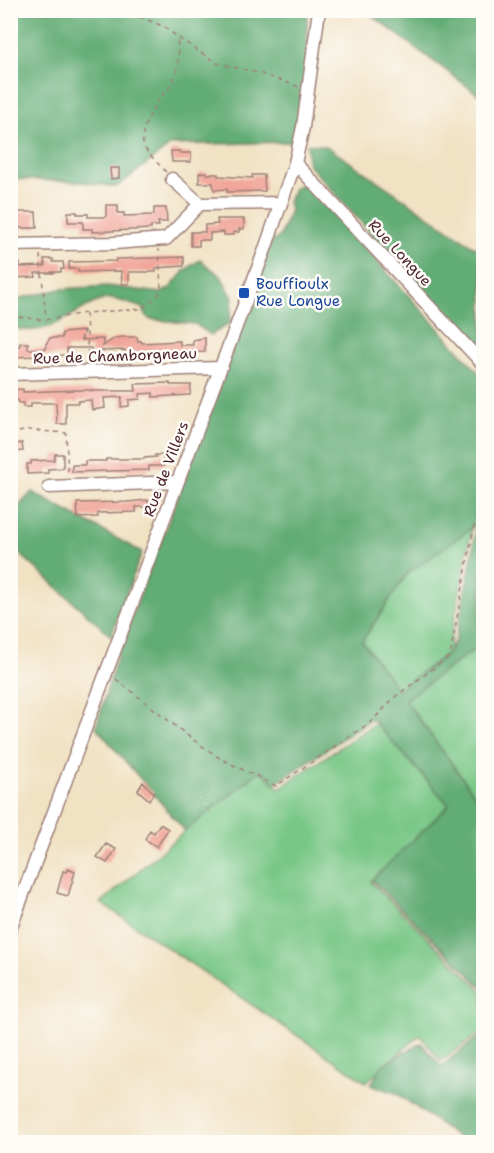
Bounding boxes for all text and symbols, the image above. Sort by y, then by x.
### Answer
street label: Rue Longue [364,215,436,291]
place label: Bouffioulx Rue Longue [256,274,340,311]
marker: Bouffioulx Rue Longue [237,286,251,300]
street label: Rue de Chamborgneau [33,343,197,369]
street label: Rue de Villers [139,419,193,519]

